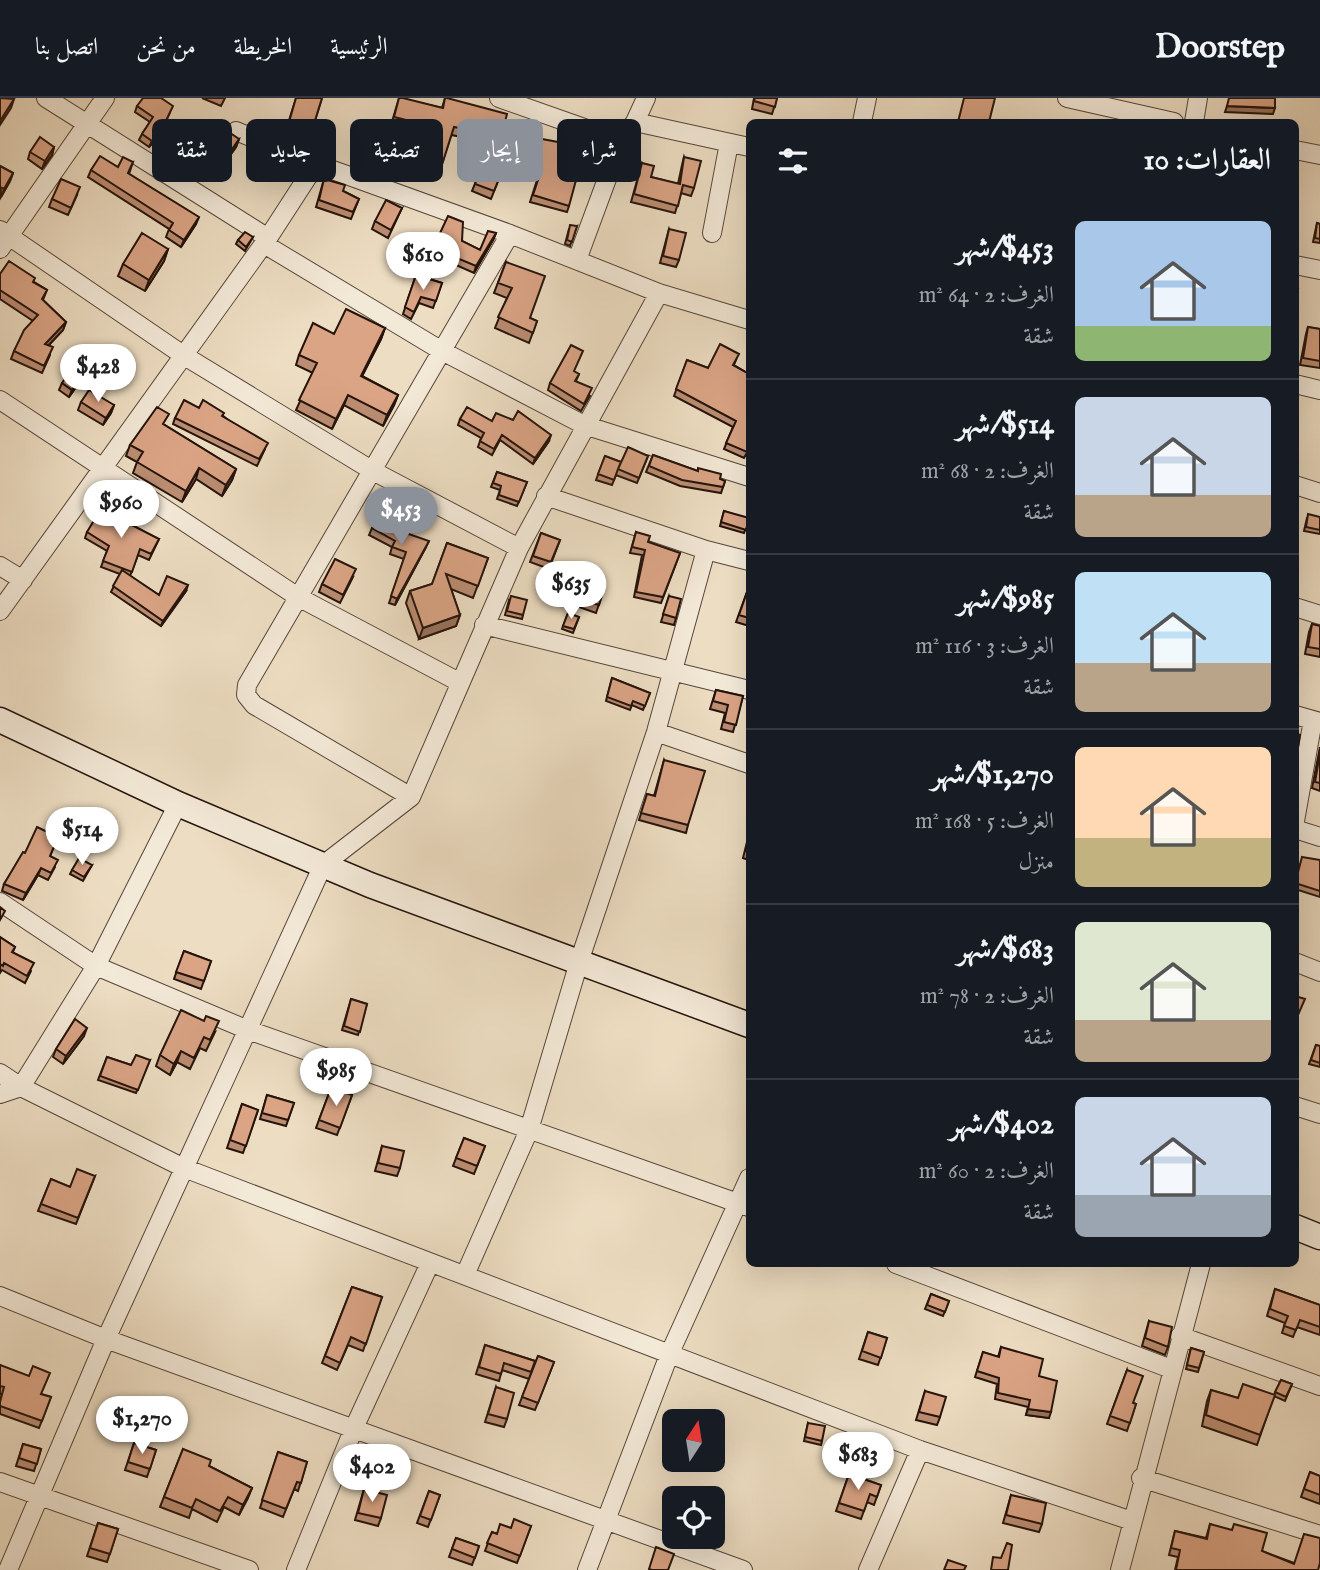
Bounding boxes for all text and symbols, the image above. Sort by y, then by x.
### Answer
text: Doorstep [1155,27,1285,69]
text: اتصل بنا [35,32,98,63]
text: من نحن [136,32,196,63]
text: الخريطة [234,32,292,63]
text: الرئيسية [330,32,388,63]
chip: شقة [152,119,232,182]
chip: جديد [246,119,336,182]
chip: تصفية [350,119,443,182]
chip: إيجار [457,119,543,182]
chip: شراء [557,119,641,182]
icon: filters [774,142,812,180]
text: العقارات: 10 [1144,142,1271,180]
text: $453/شهر [956,230,1054,268]
pin: $610 [382,232,464,292]
text: $610 [402,240,444,269]
icon: home [1131,249,1215,333]
text: الغرف: 2 · 64 m² [919,281,1054,310]
text: شقة [1024,322,1054,351]
pin: $428 [57,344,139,404]
text: $428 [76,352,120,381]
text: $514/شهر [956,406,1054,444]
icon: home [1131,425,1215,509]
text: الغرف: 2 · 68 m² [921,457,1054,486]
pin: $960 [80,480,162,540]
text: $960 [99,488,143,517]
pin: $453 [360,488,442,547]
text: $453 [381,495,421,524]
text: شقة [1024,498,1054,527]
pin: $635 [530,561,612,621]
text: $635 [551,569,591,598]
text: $985/شهر [957,581,1054,619]
icon: home [1131,600,1215,684]
text: الغرف: 3 · 116 m² [915,632,1054,661]
text: شقة [1024,673,1054,702]
text: $1,270/شهر [931,756,1054,794]
icon: home [1131,775,1215,859]
text: الغرف: 5 · 168 m² [915,807,1054,836]
pin: $514 [41,808,123,867]
text: $514 [62,815,102,844]
text: منزل [1019,848,1054,877]
text: $683/شهر [957,931,1054,969]
icon: home [1131,950,1215,1034]
text: الغرف: 2 · 78 m² [920,982,1054,1011]
text: شقة [1024,1023,1054,1052]
pin: $985 [295,1048,377,1108]
text: $985 [316,1056,356,1085]
text: $402/شهر [949,1106,1054,1144]
icon: home [1131,1125,1215,1209]
text: الغرف: 2 · 60 m² [919,1157,1054,1186]
text: شقة [1024,1198,1054,1227]
pin: $1,270 [85,1396,199,1456]
text: $1,270 [112,1404,172,1433]
north arrow [662,1409,724,1472]
map controls [662,1409,725,1549]
pin: $683 [817,1432,899,1492]
text: $683 [838,1440,878,1469]
pin: $402 [331,1444,413,1504]
text: $402 [349,1452,395,1481]
button: locate [662,1486,725,1549]

